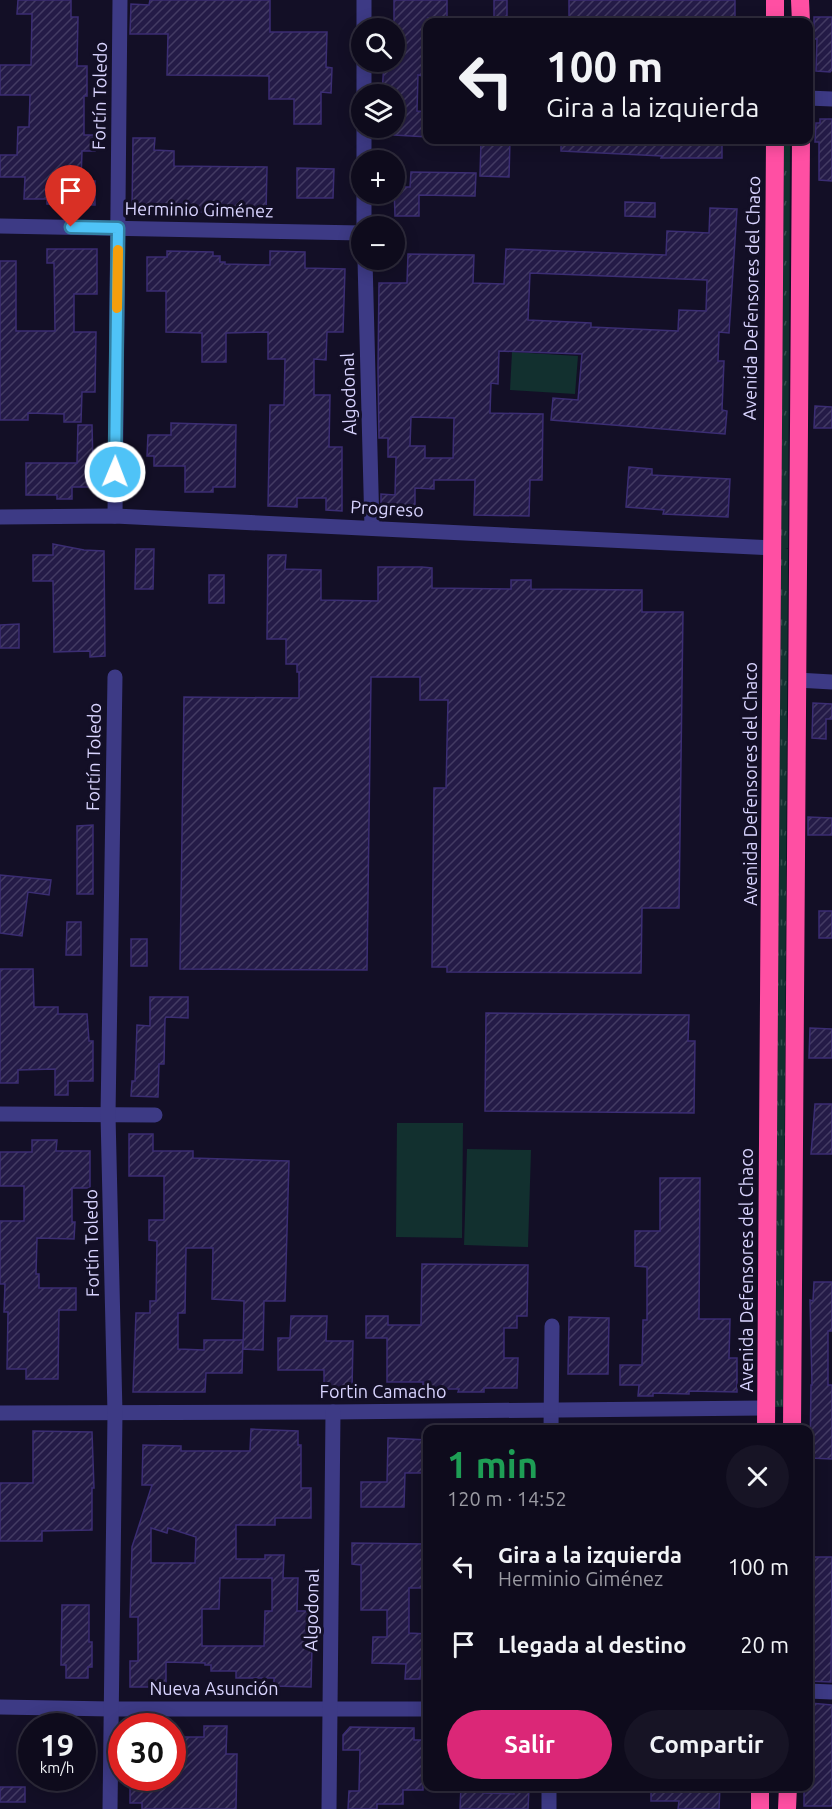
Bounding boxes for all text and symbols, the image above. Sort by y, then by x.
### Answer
map controls [351,18,405,270]
button: search [351,18,405,72]
street label: Fortín Toledo [88,42,110,150]
icon: left [447,42,525,120]
text: 100 m [546,43,663,90]
button: layers [351,84,405,138]
text: Gira a la izquierda [546,92,759,122]
button: + [351,150,405,204]
pin [45,165,96,227]
icon: arrive [54,174,87,207]
street label: Avenida Defensores del Chaco [739,176,763,420]
street label: Herminio Giménez [124,198,274,220]
button: − [351,216,405,270]
street label: Algodonal [337,352,359,436]
position arrow [83,440,147,504]
street label: Progreso [350,496,424,520]
street label: Avenida Defensores del Chaco [740,662,760,906]
street label: Fortín Toledo [82,703,104,811]
street label: Avenida Defensores del Chaco [736,1148,756,1392]
street label: Fortín Toledo [80,1189,102,1297]
street label: Fortin Camacho [320,1381,446,1401]
text: 1 min [447,1444,538,1485]
button: close [726,1445,789,1508]
text: 120 m · 14:52 [447,1487,567,1510]
text: Gira a la izquierda [498,1542,682,1567]
icon: left [447,1550,480,1583]
text: 100 m [728,1554,789,1579]
text: Herminio Giménez [498,1567,663,1590]
street label: Algodonal [300,1568,322,1651]
icon: arrive [447,1628,480,1661]
text: Llegada al destino [498,1632,686,1657]
text: 20 m [740,1632,789,1657]
street label: Nueva Asunción [149,1678,279,1698]
button: Salir [447,1710,612,1779]
button: Compartir [624,1710,789,1779]
speed limit sign: 30 [108,1713,186,1791]
text: 19 [40,1728,74,1762]
text: km/h [40,1759,74,1776]

